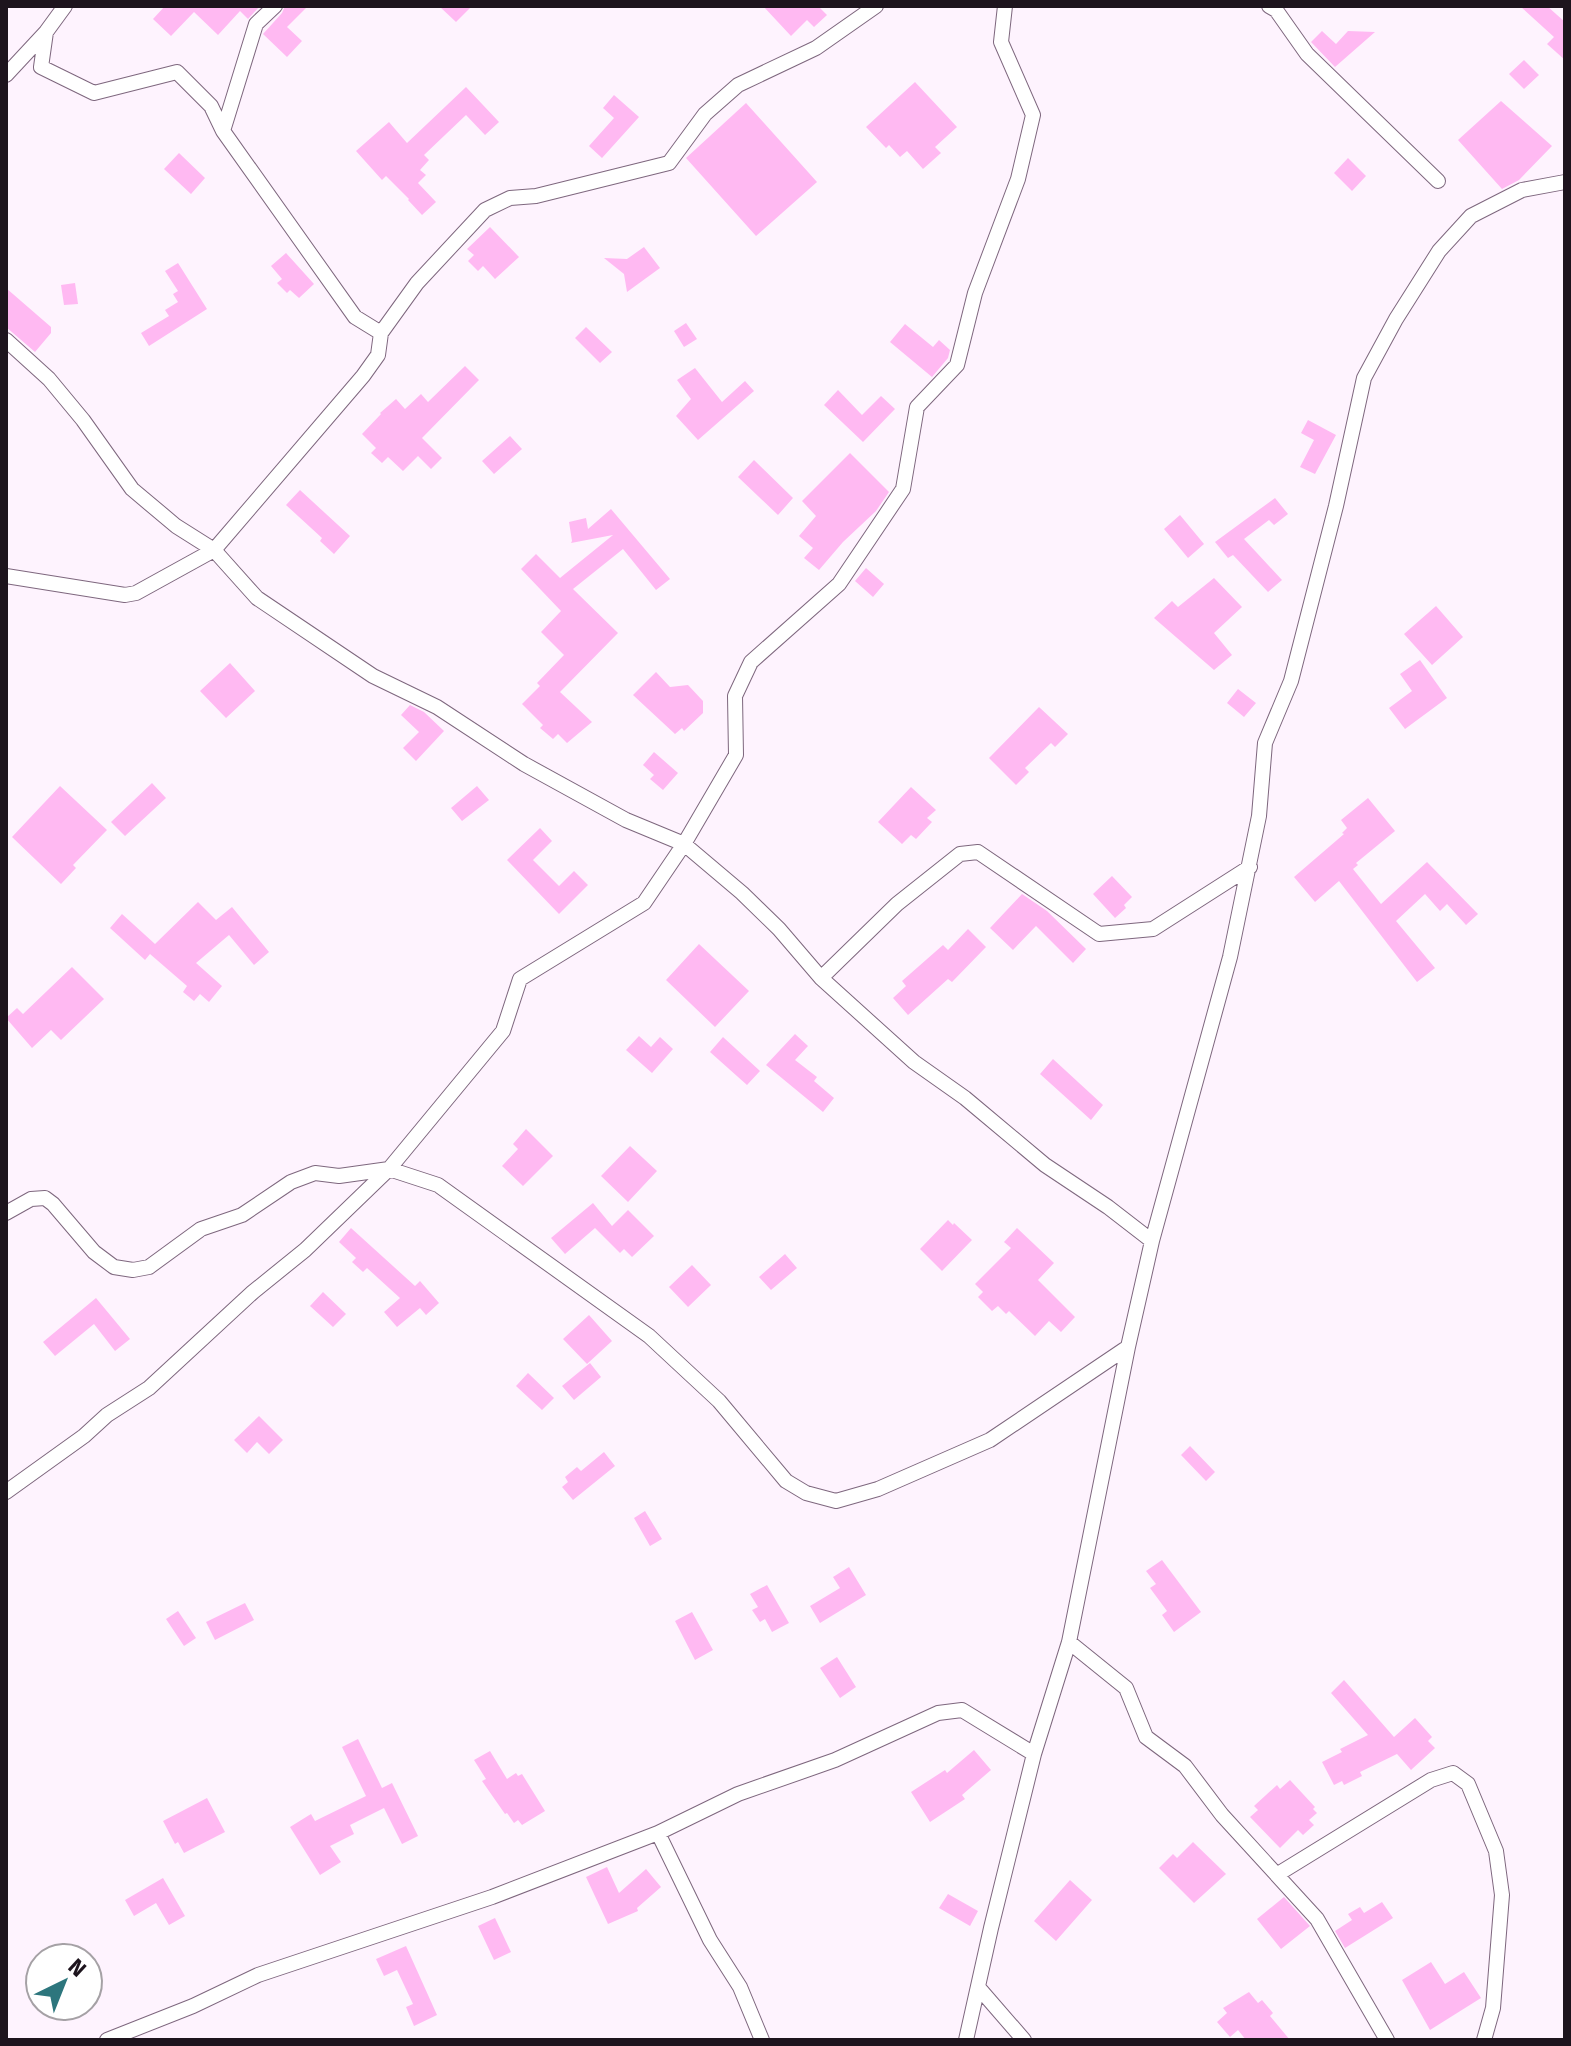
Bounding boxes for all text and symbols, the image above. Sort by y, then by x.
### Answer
north arrow [24,1942,104,2022]
text: N [63,1953,92,1983]

